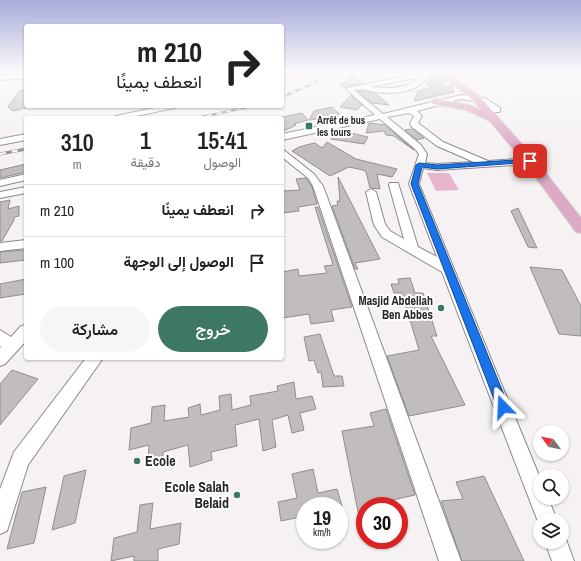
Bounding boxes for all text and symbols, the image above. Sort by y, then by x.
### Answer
text: 210 m [137,33,202,71]
icon: right [216,40,268,92]
text: انعطف يمينًا [116,69,202,94]
place label: Arrêt de bus les tours [317,114,366,139]
marker: Arrêt de bus les tours [304,121,314,131]
text: 1 [140,124,151,156]
text: 15:41 [197,124,247,156]
text: 310 [61,126,94,158]
pin [513,144,547,178]
icon: arrive [519,150,541,172]
text: دقيقة [130,154,161,171]
text: الوصول [203,154,241,171]
text: m [73,156,82,173]
text: انعطف يمينًا [161,199,234,220]
text: 210 m [40,200,74,221]
icon: right [246,200,268,222]
text: الوصول إلى الوجهة [123,251,234,272]
text: 100 m [40,252,74,273]
icon: arrive [246,252,268,274]
place label: Masjid Abdellah Ben Abbes [358,293,434,323]
marker: Masjid Abdellah Ben Abbes [436,303,446,313]
button: مشاركة [40,306,150,352]
button: خروج [158,306,268,352]
position arrow [482,386,524,428]
north arrow [533,425,569,461]
map controls [533,425,569,549]
place label: Ecole [145,452,176,470]
marker: Ecole [132,456,142,466]
button: search [533,469,569,505]
place label: Ecole Salah Belaid [165,478,229,512]
marker: Ecole Salah Belaid [232,490,242,500]
speed limit sign: 30 [356,497,408,549]
text: 19 [313,504,331,531]
button: layers [533,513,569,549]
text: km/h [313,526,331,539]

